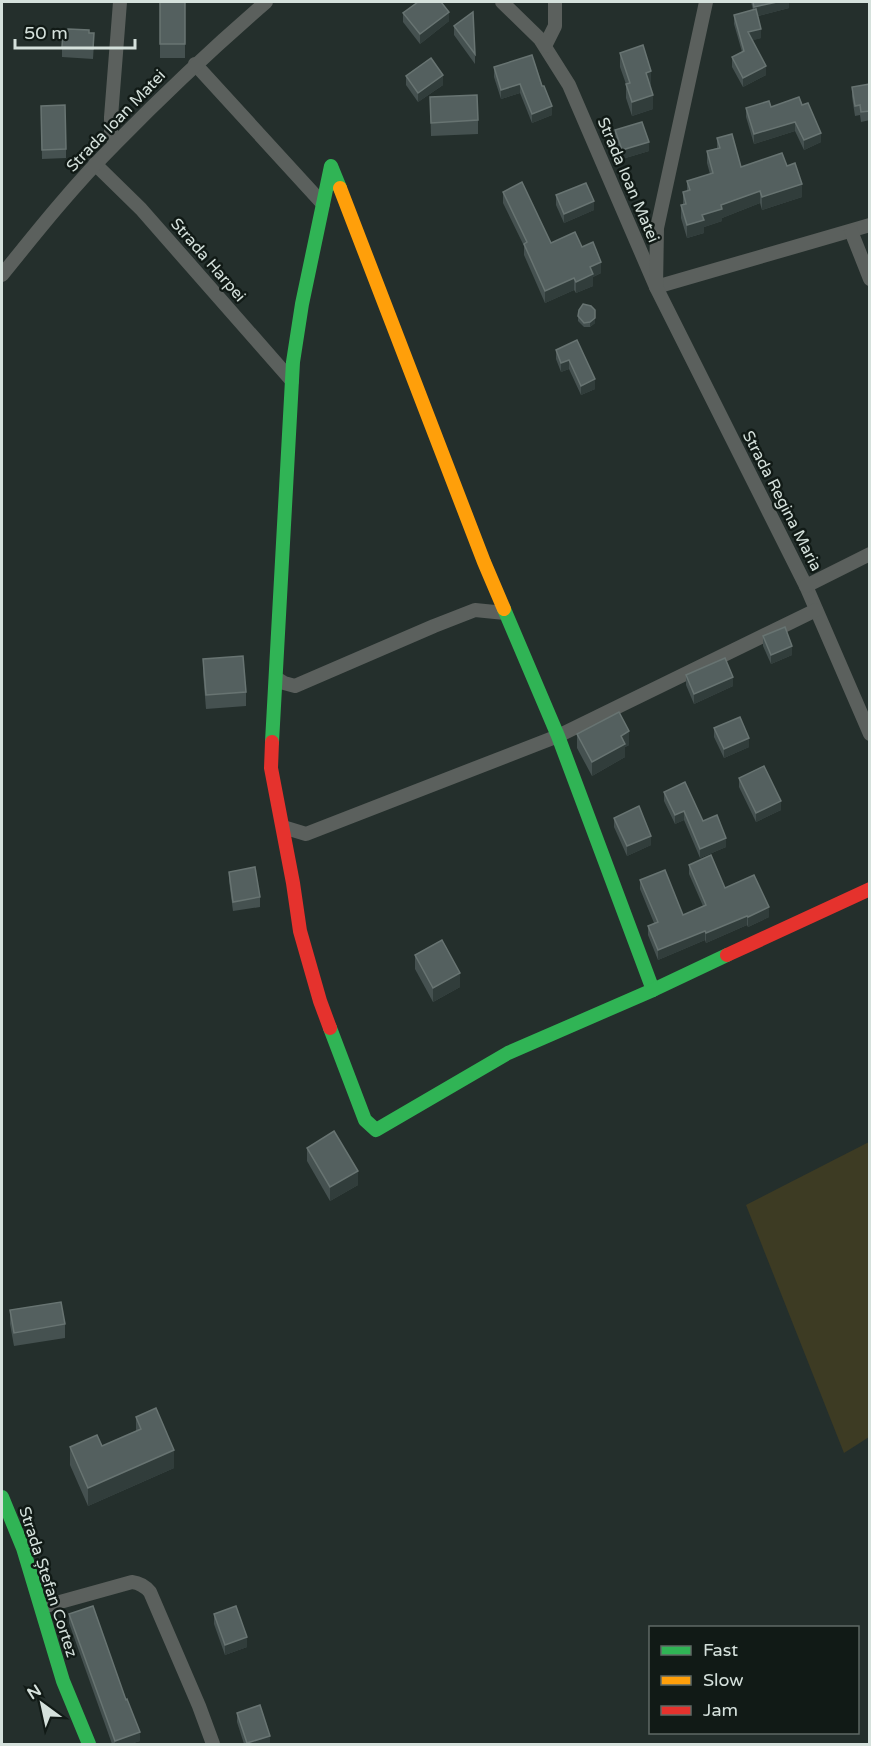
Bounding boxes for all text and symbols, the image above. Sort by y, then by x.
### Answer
scale bar [15,12,135,50]
text: 50 m [24,22,68,44]
street label: Strada Ioan Matei [62,66,170,176]
street label: Strada Ioan Matei [593,114,663,246]
street label: Strada Harpei [166,214,250,306]
street label: Strada Regina Maria [738,427,826,575]
street label: Strada Ștefan Cortez [14,1504,82,1660]
legend [649,1626,859,1734]
text: Fast [703,1639,738,1661]
text: Slow [703,1669,744,1691]
north arrow [12,1674,72,1734]
text: N [24,1680,45,1704]
text: Jam [703,1699,738,1721]

